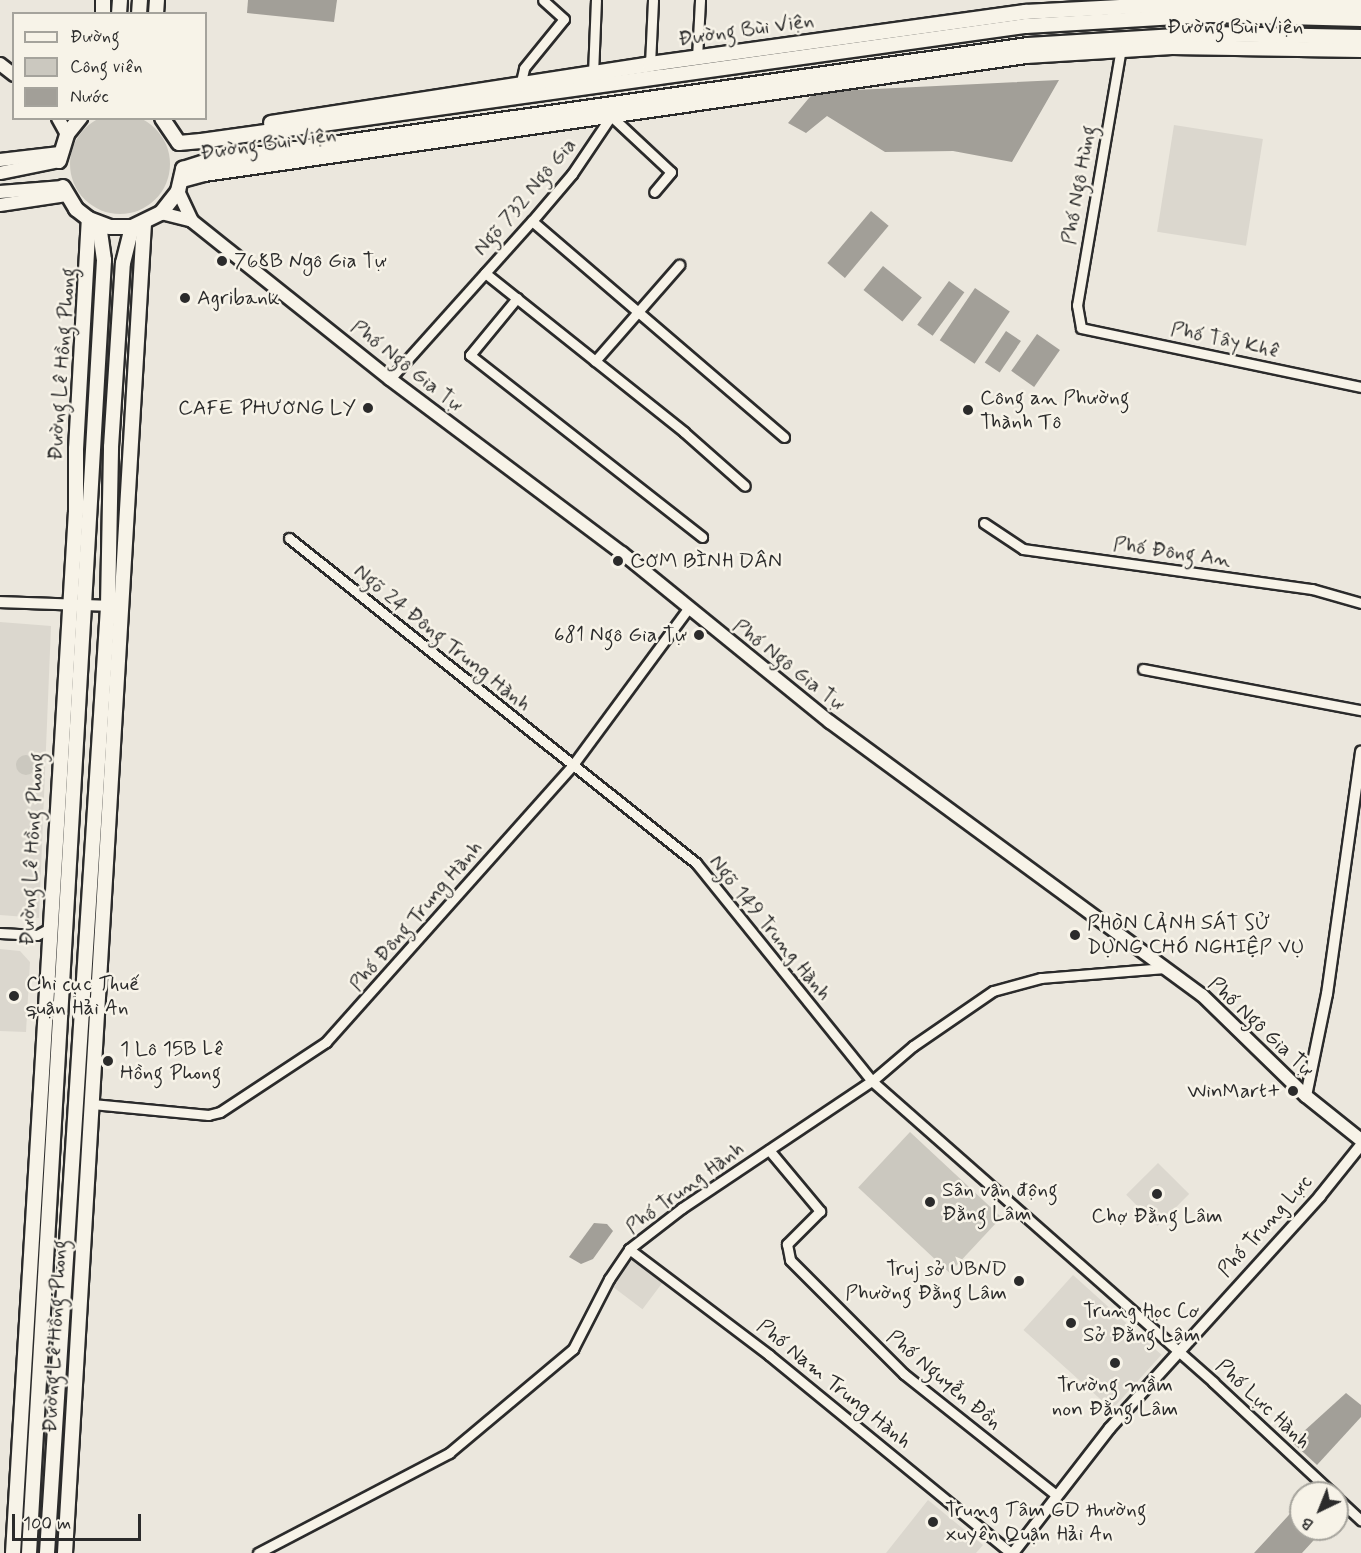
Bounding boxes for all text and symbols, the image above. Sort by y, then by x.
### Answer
street label: Đường Bùi Viện [677,8,815,52]
legend [12,12,207,120]
street label: Đường Bùi Viện [1167,14,1303,40]
text: Đường [70,25,120,49]
text: Công viên [70,55,143,79]
text: Nước [70,85,109,109]
street label: Đường Bùi Viện [199,122,337,166]
street label: Phố Ngô Hùng [1056,123,1102,247]
street label: Ngõ 732 Ngô Gia [468,133,582,261]
place label: 768B Ngô Gia Tự [234,248,386,274]
marker: 768B Ngô Gia Tự [215,254,229,268]
street label: Đường Lê Hồng Phong [43,267,81,461]
place label: Agribank [197,285,280,311]
marker: Agribank [178,291,192,305]
street label: Phố Ngô Gia Tự [346,314,468,418]
street label: Phố Tây Khê [1167,316,1283,364]
place label: Công an Phường Thành Tô [980,385,1124,435]
place label: CAFE PHƯƠNG LY [183,395,356,421]
marker: CAFE PHƯƠNG LY [361,401,375,415]
marker: Công an Phường Thành Tô [961,403,975,417]
street label: Phố Đông An [1115,532,1229,572]
place label: CƠM BÌNH DÂN [630,548,782,574]
marker: CƠM BÌNH DÂN [611,554,625,568]
street label: Ngõ 24 Đông Trung Hành [348,558,536,718]
street label: Phố Ngô Gia Tự [728,613,850,717]
place label: 681 Ngô Gia Tự [554,622,687,648]
marker: 681 Ngô Gia Tự [692,628,706,642]
street label: Đường Lê Hồng Phong [14,752,50,946]
street label: Phố Đông Trung Hành [343,835,489,997]
street label: Ngõ 149 Trung Hành [703,849,837,1007]
place label: PHÒN CẢNH SÁT SỬ DỤNG CHÓ NGHIỆP VỤ [1087,910,1304,960]
marker: PHÒN CẢNH SÁT SỬ DỤNG CHÓ NGHIỆP VỤ [1068,928,1082,942]
place label: Chi cục Thuế quận Hải An [26,971,139,1021]
street label: Phố Ngô Gia Tự [1203,971,1319,1083]
marker: Chi cục Thuế quận Hải An [7,989,21,1003]
place label: 1 Lô 15B Lê Hồng Phong [120,1036,226,1086]
marker: 1 Lô 15B Lê Hồng Phong [101,1054,115,1068]
place label: WinMart+ [1187,1078,1281,1104]
marker: WinMart+ [1286,1084,1300,1098]
street label: Phố Trung Hành [620,1136,750,1240]
street label: Phố Trung Lực [1212,1169,1318,1283]
place label: Sân vận động Đằng Lâm [942,1177,1057,1227]
marker: Chợ Đằng Lâm [1150,1187,1164,1201]
marker: Sân vận động Đằng Lâm [923,1195,937,1209]
place label: Chợ Đằng Lâm [1091,1203,1223,1229]
street label: Đường Lê Hồng Phong [37,1239,73,1433]
place label: Truj sở UBND Phường Đằng Lâm [845,1256,1007,1306]
marker: Truj sở UBND Phường Đằng Lâm [1012,1274,1026,1288]
place label: Trung Học Cơ Sở Đằng Lâm [1083,1298,1204,1348]
street label: Phố Nam Trung Hành [751,1313,917,1455]
marker: Trung Học Cơ Sở Đằng Lâm [1064,1316,1078,1330]
street label: Phố Nguyễn Đồn [881,1325,1007,1435]
street label: Phố Lực Hành [1209,1353,1317,1455]
marker: Trường mầm non Đằng Lâm [1108,1356,1122,1370]
place label: Trường mầm non Đằng Lâm [1052,1372,1178,1422]
north arrow [1289,1481,1349,1541]
place label: Trung Tâm GD thường xuyên Quận Hải An [945,1497,1143,1547]
scale bar [15,1502,144,1540]
text: 100 m [23,1512,71,1536]
text: B [1297,1512,1319,1534]
marker: Trung Tâm GD thường xuyên Quận Hải An [926,1515,940,1529]

